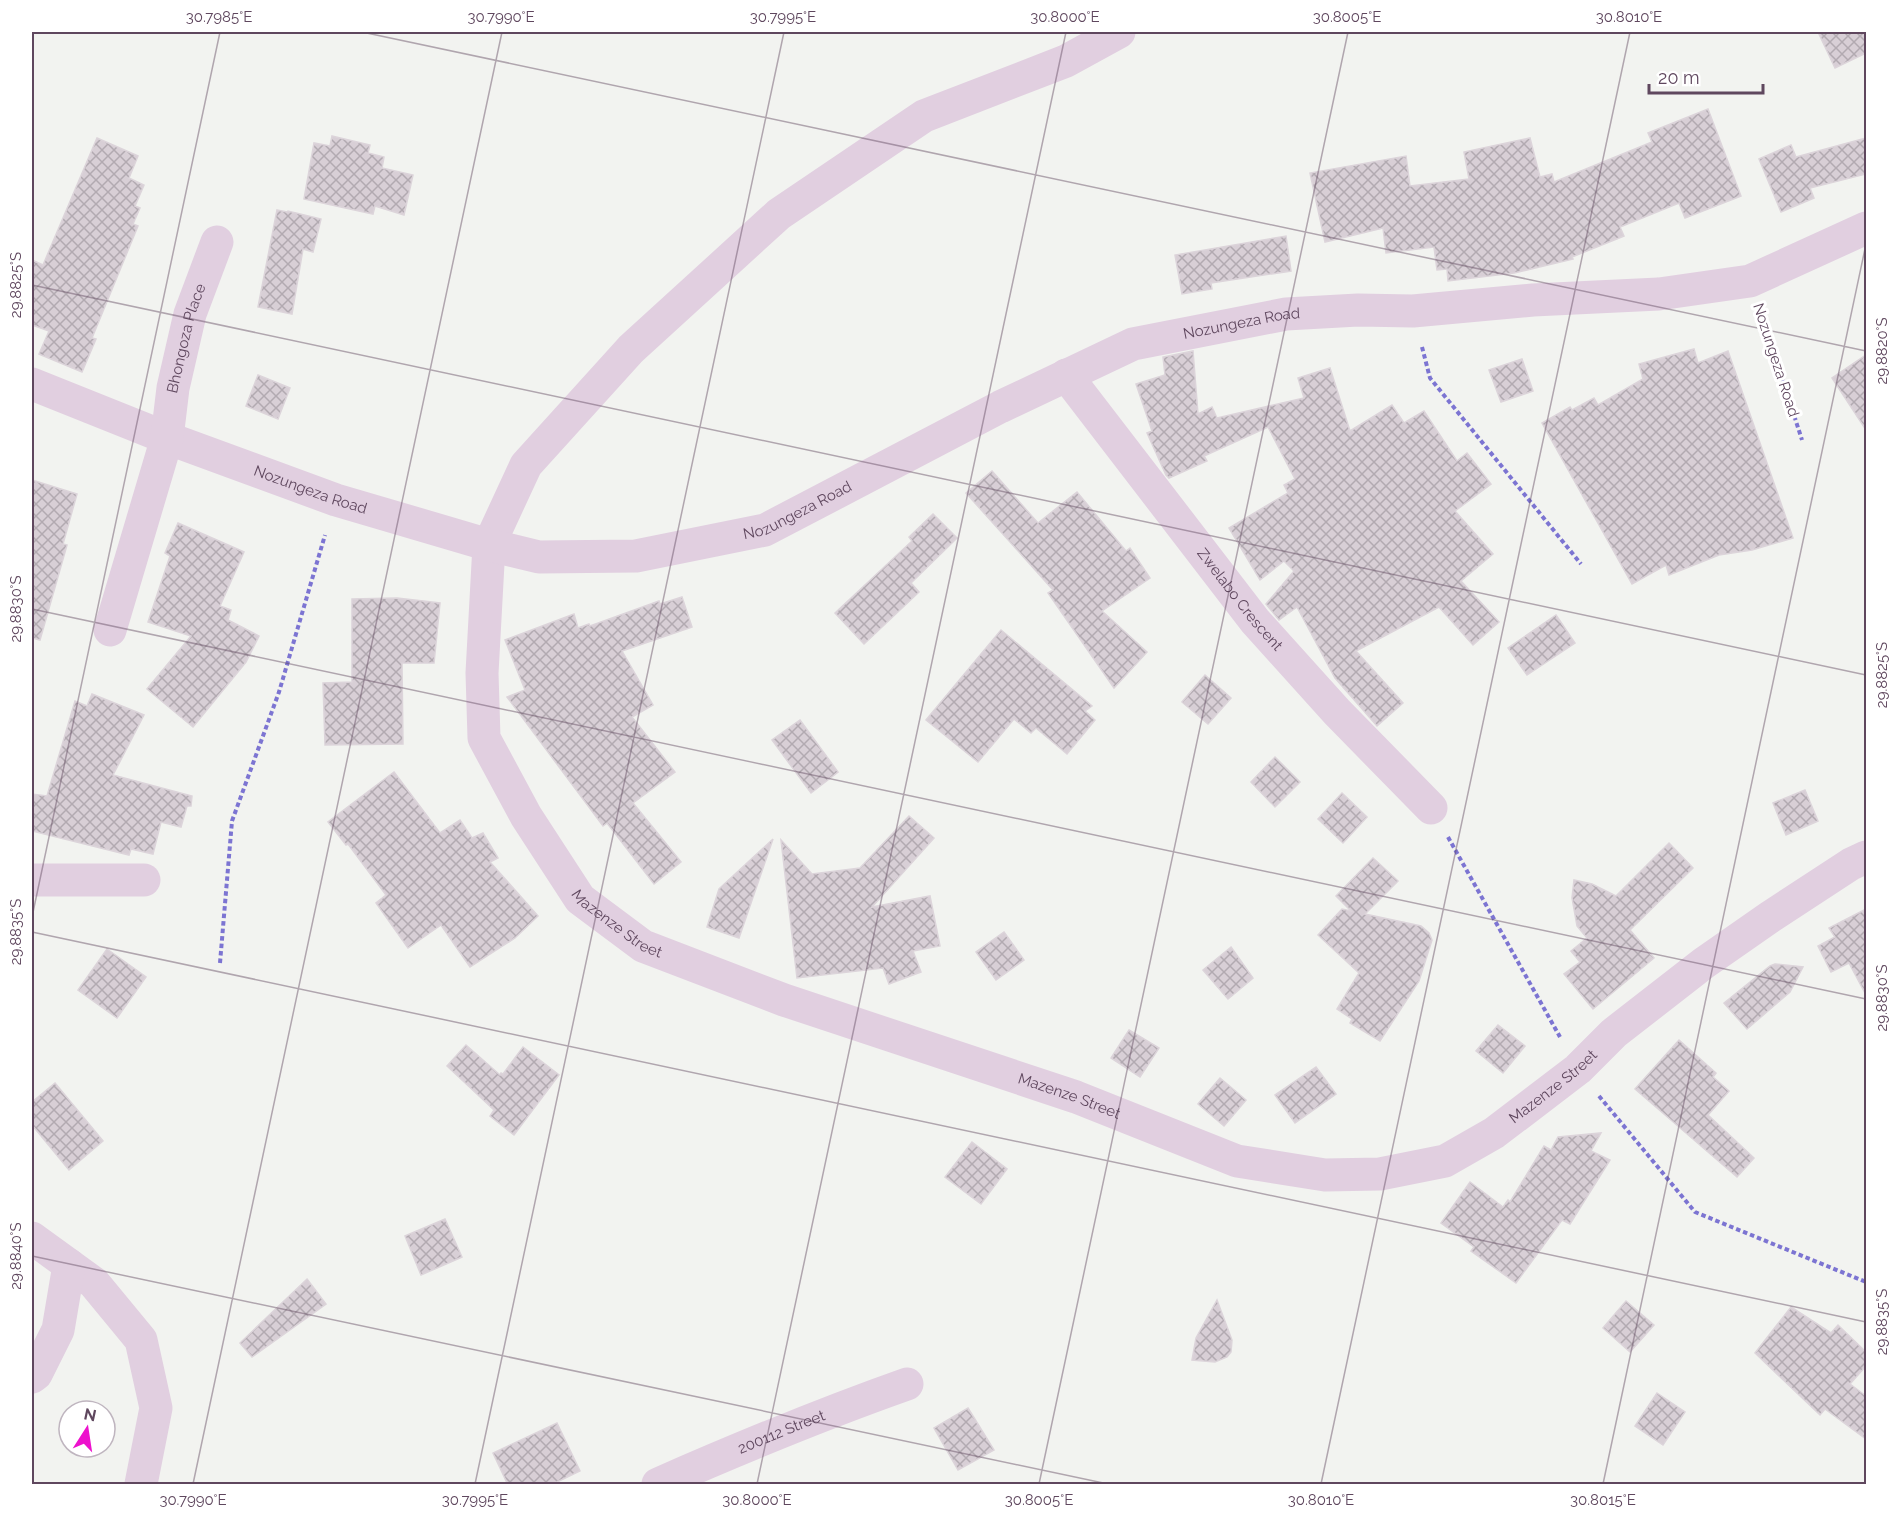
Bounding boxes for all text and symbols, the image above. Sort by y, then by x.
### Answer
text: 30.7985°E [186,8,252,26]
text: 30.7990°E [467,8,535,26]
text: 30.7995°E [750,8,816,26]
text: 30.8000°E [1030,8,1100,26]
text: 30.8005°E [1313,8,1381,26]
text: 30.8010°E [1596,8,1662,26]
scale bar [1649,57,1763,95]
text: 20 m [1658,67,1700,88]
text: 29.8825°S [7,252,25,318]
street label: Bhongoza Place [163,281,210,395]
street label: Nozungeza Road [1749,301,1803,419]
street label: Nozungeza Road [1182,304,1301,343]
text: 29.8820°S [1873,317,1891,385]
street label: Nozungeza Road [251,462,369,518]
street label: Nozungeza Road [741,477,855,543]
street label: Zwelabo Crescent [1193,545,1286,654]
text: 29.8830°S [7,575,25,643]
text: 29.8825°S [1873,642,1891,708]
street label: Mazenze Street [567,886,665,961]
text: 29.8835°S [7,899,25,965]
text: 29.8830°S [1873,964,1891,1032]
street label: Mazenze Street [1506,1046,1601,1127]
street label: Mazenze Street [1016,1069,1123,1123]
text: 29.8840°S [7,1222,25,1290]
text: 29.8835°S [1873,1289,1891,1355]
north arrow [57,1399,117,1459]
text: N [82,1404,98,1425]
street label: 200112 Street [735,1406,828,1458]
text: 30.7990°E [159,1491,227,1509]
text: 30.7995°E [442,1491,508,1509]
text: 30.8000°E [722,1491,792,1509]
text: 30.8005°E [1005,1491,1073,1509]
text: 30.8010°E [1288,1491,1354,1509]
text: 30.8015°E [1570,1491,1636,1509]

